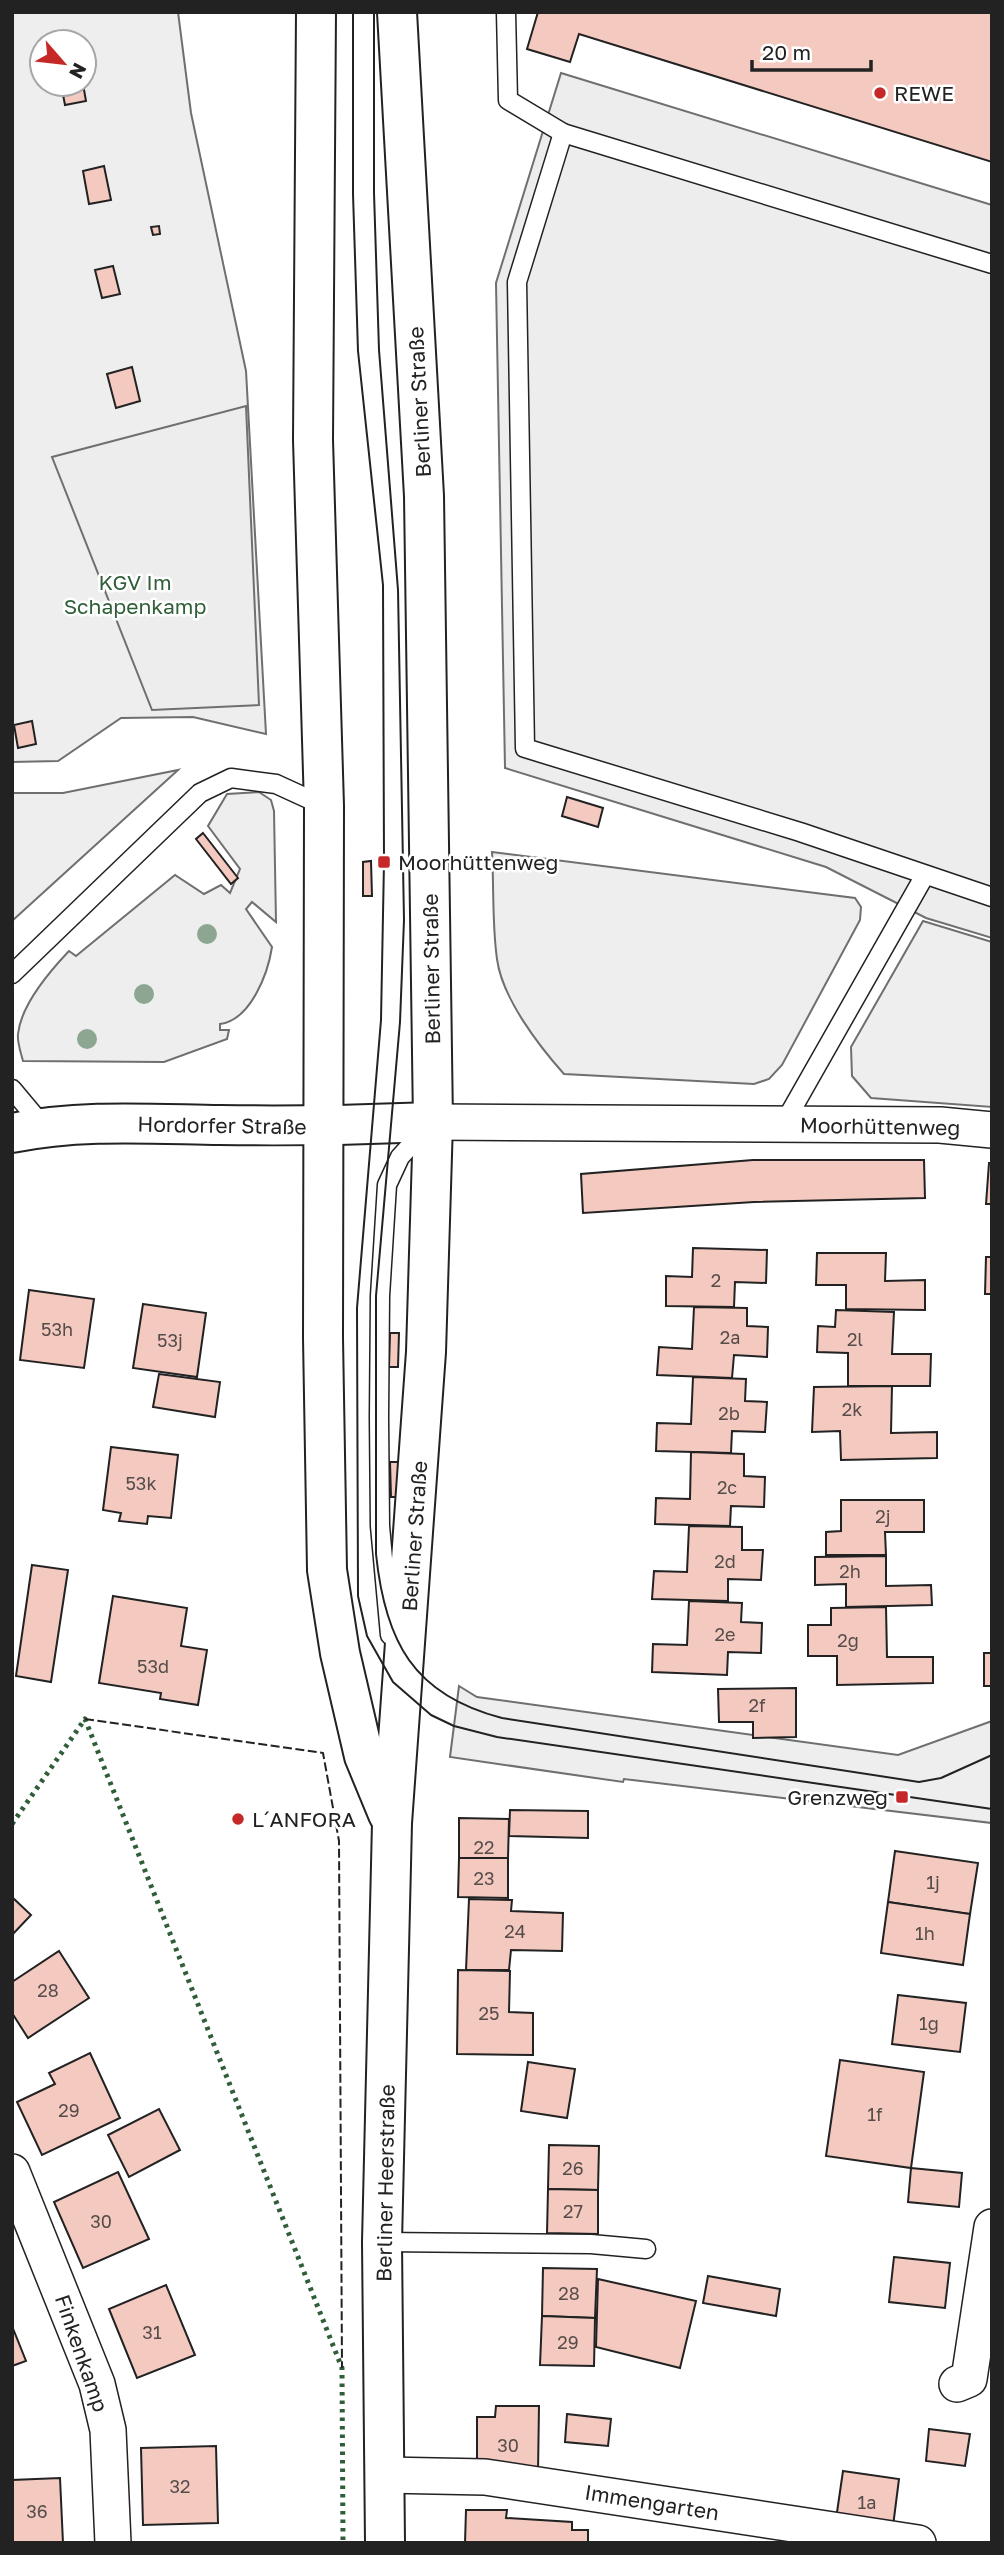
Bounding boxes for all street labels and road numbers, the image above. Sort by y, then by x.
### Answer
street label: Berliner Straße [402,326,436,478]
street label: Berliner Straße [417,893,445,1045]
street label: Hordorfer Straße [137,1111,307,1139]
street label: Moorhüttenweg [800,1112,960,1140]
street label: Berliner Straße [396,1460,432,1612]
street label: Berliner Heerstraße [370,2084,400,2282]
street label: Finkenkamp [50,2291,114,2415]
street label: Immengarten [583,2479,721,2525]

